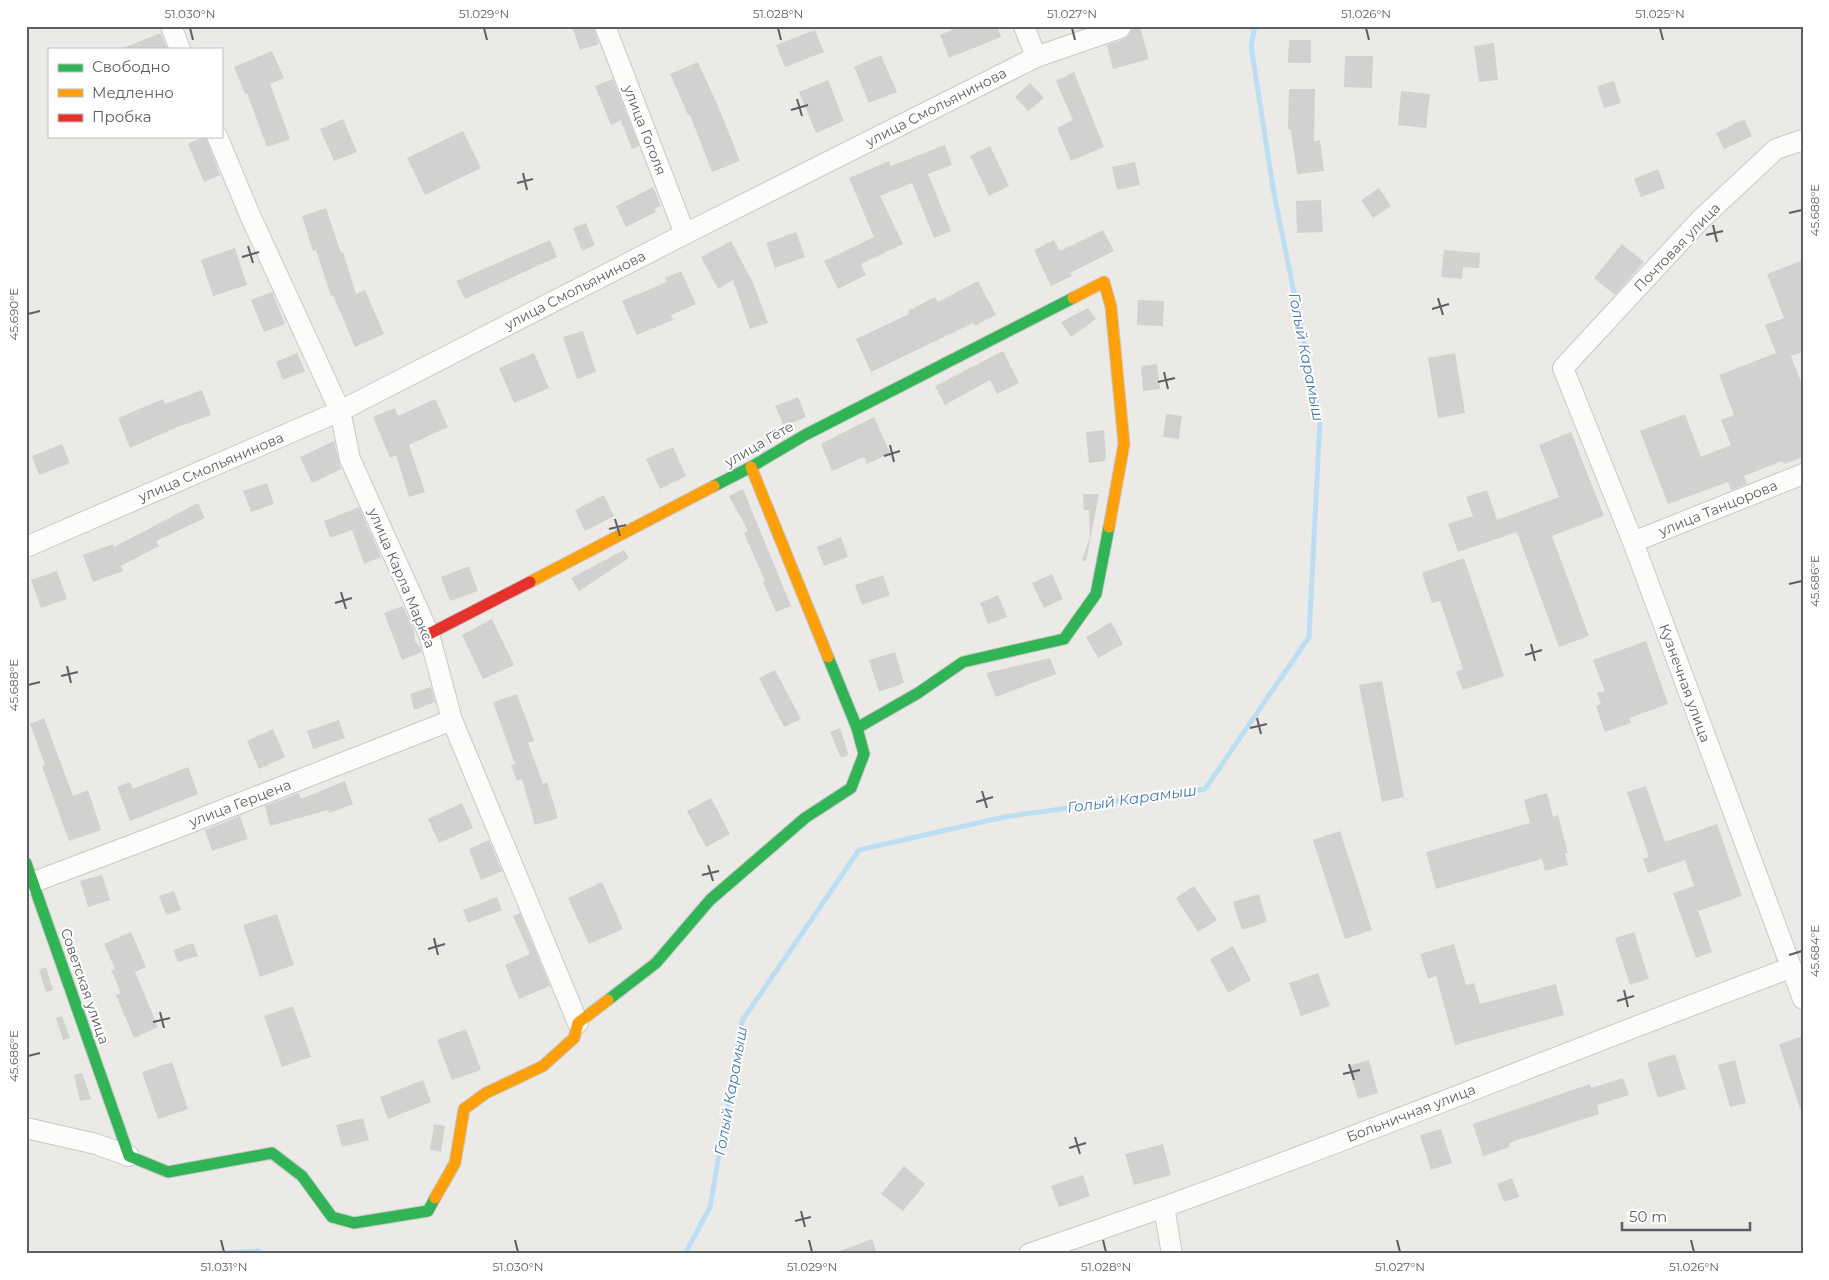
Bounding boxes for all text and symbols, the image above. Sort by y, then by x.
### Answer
text: 51.030°N [165,6,215,21]
text: 51.029°N [459,6,509,21]
text: 51.028°N [753,6,803,21]
text: 51.027°N [1047,6,1097,21]
text: 51.026°N [1341,6,1391,21]
text: 51.025°N [1635,6,1685,21]
legend [48,48,222,138]
text: Свободно [92,57,170,76]
street label: улица Смольянинова [861,64,1010,151]
street label: улица Гоголя [619,81,670,178]
text: Медленно [92,83,174,102]
text: Пробка [92,107,151,126]
text: 45.688°E [1807,184,1822,236]
street label: Почтовая улица [1630,199,1724,295]
street label: улица Смольянинова [500,247,649,334]
text: 45.690°E [6,288,21,340]
water label: Голый Карамыш [1285,291,1328,423]
street label: улица Гёте [720,417,797,472]
street label: улица Смольянинова [135,428,286,506]
street label: улица Танцорова [1655,476,1780,540]
street label: улица Карла Маркса [364,504,440,651]
text: 45.686°E [1807,555,1822,607]
street label: Кузнечная улица [1655,621,1715,745]
text: 45.688°E [6,659,21,711]
street label: улица Герцена [186,775,294,831]
water label: Голый Карамыш [1066,780,1198,817]
text: 45.684°E [1807,925,1822,977]
street label: Советская улица [57,926,113,1046]
water label: Голый Карамыш [710,1025,751,1157]
text: 45.686°E [6,1030,21,1082]
street label: Больничная улица [1344,1080,1478,1146]
scale bar [1622,1200,1749,1232]
text: 50 m [1629,1207,1667,1226]
text: 51.031°N [200,1259,248,1274]
text: 51.030°N [493,1259,543,1274]
text: 51.029°N [787,1259,837,1274]
text: 51.028°N [1081,1259,1131,1274]
text: 51.027°N [1375,1259,1425,1274]
text: 51.026°N [1669,1259,1719,1274]

